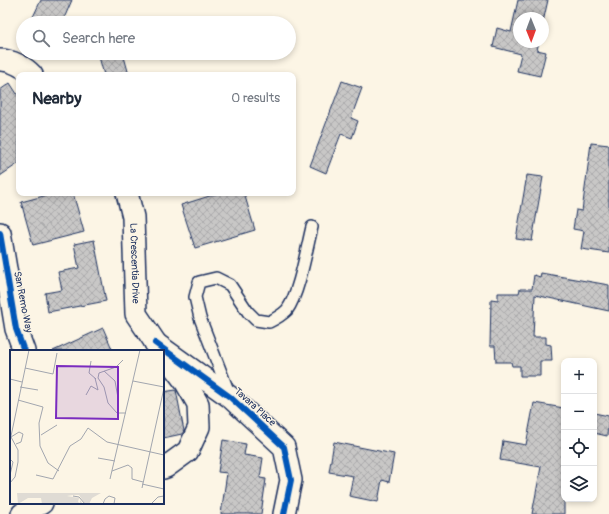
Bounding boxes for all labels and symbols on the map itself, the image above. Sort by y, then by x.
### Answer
north arrow [513,12,549,48]
street label: La Crescentia Drive [127,223,142,304]
street label: San Remo Way [11,270,35,335]
inset map [10,350,164,504]
street label: Tavara Place [232,385,278,429]

